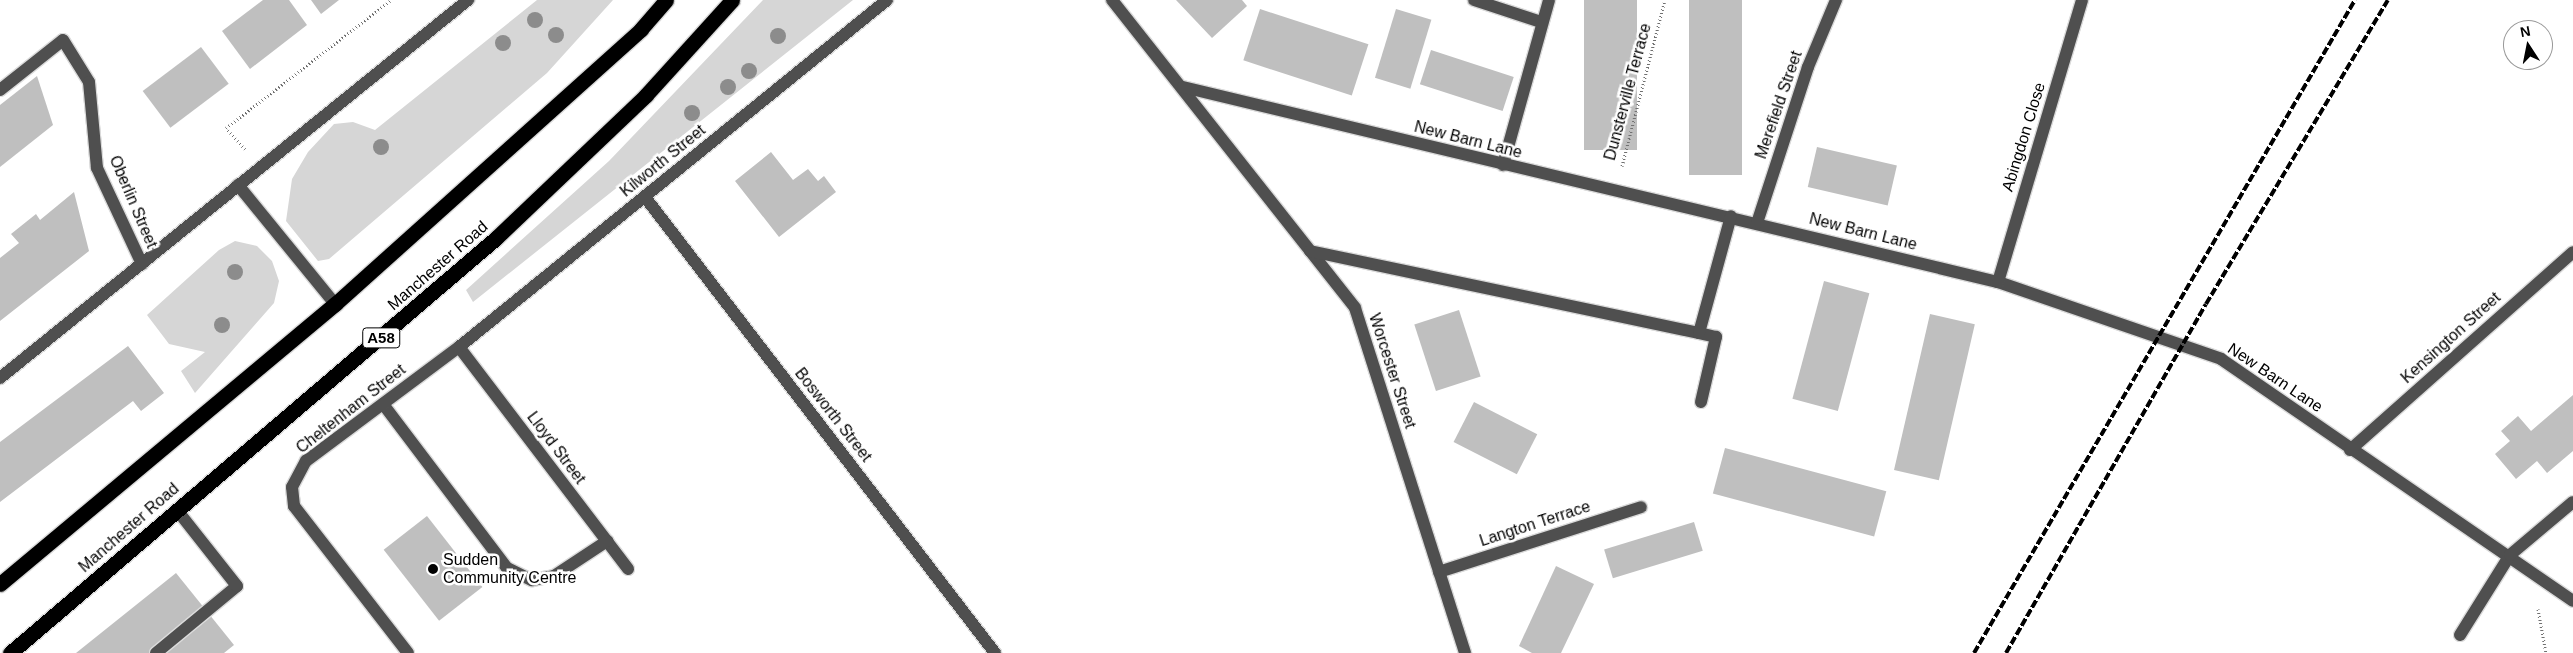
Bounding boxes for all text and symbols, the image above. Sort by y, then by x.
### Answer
north arrow [2503,20,2553,70]
street label: Dunsterville Terrace [1600,21,1656,163]
text: N [2519,22,2532,40]
street label: Merefield Street [1752,48,1806,162]
street label: Abingdon Close [1998,80,2050,194]
street label: New Barn Lane [1412,117,1524,163]
street label: Kilworth Street [617,121,709,201]
street label: Oberlin Street [105,153,161,251]
street label: New Barn Lane [1807,209,1919,255]
street label: Manchester Road [384,217,492,315]
street label: Kensington Street [2397,288,2505,388]
street label: Worcester Street [1364,311,1420,431]
road number: A58 [361,326,401,350]
street label: New Barn Lane [2224,339,2326,417]
street label: Cheltenham Street [293,360,409,458]
street label: Bosworth Street [790,364,876,466]
street label: Lloyd Street [523,408,589,488]
street label: Manchester Road [75,479,183,577]
street label: Langton Terrace [1477,497,1593,551]
place label: Sudden Community Centre [443,550,576,588]
marker: Sudden Community Centre [427,563,439,575]

